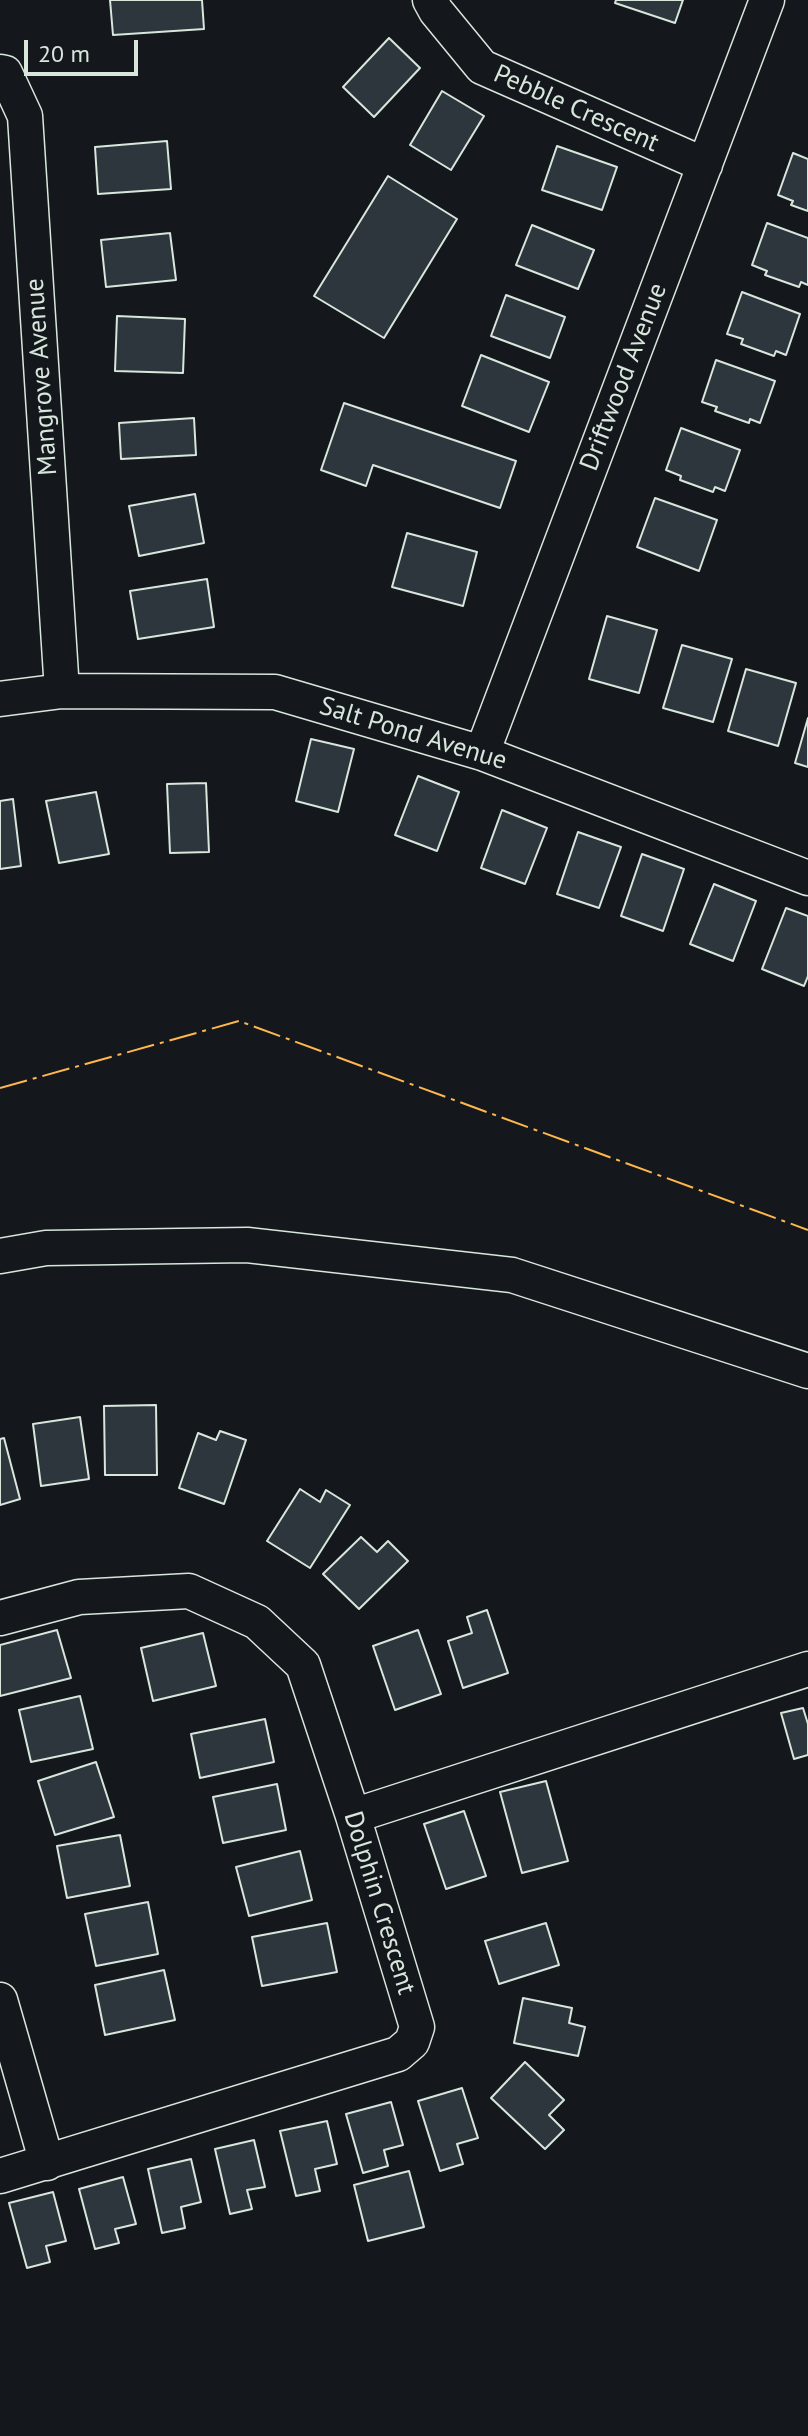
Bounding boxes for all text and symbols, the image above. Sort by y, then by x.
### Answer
scale bar [28,24,142,74]
text: 20 m [38,38,90,69]
street label: Pebble Crescent [489,59,663,159]
street label: Mangrove Avenue [20,277,64,477]
street label: Driftwood Avenue [574,279,674,475]
street label: Salt Pond Avenue [316,691,510,777]
street label: Dolphin Crescent [336,1808,422,1998]

